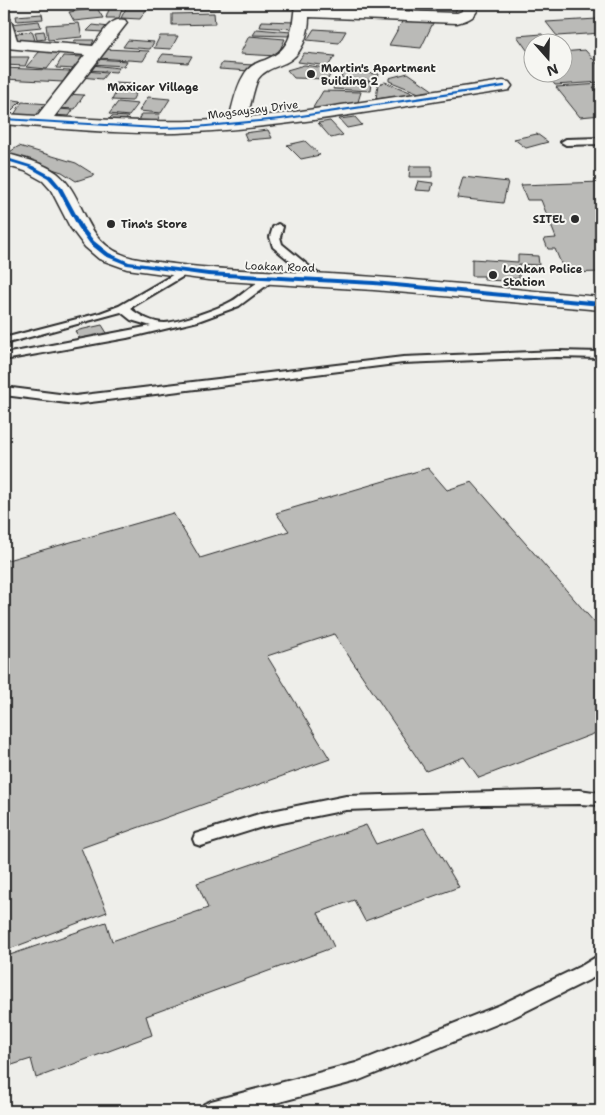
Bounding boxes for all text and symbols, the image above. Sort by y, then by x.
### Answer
north arrow [522,32,572,82]
text: N [544,60,561,81]
place label: Martin's Apartment Building 2 [321,61,436,89]
marker: Martin's Apartment Building 2 [305,68,317,80]
district label: Maxicar Village [107,80,199,95]
street label: Magsaysay Drive [207,97,299,123]
place label: SITEL [533,212,565,227]
marker: SITEL [569,213,581,225]
place label: Tina's Store [121,217,188,232]
marker: Tina's Store [105,218,117,230]
street label: Loakan Road [245,258,315,276]
place label: Loakan Police Station [503,262,583,290]
marker: Loakan Police Station [487,269,499,281]

